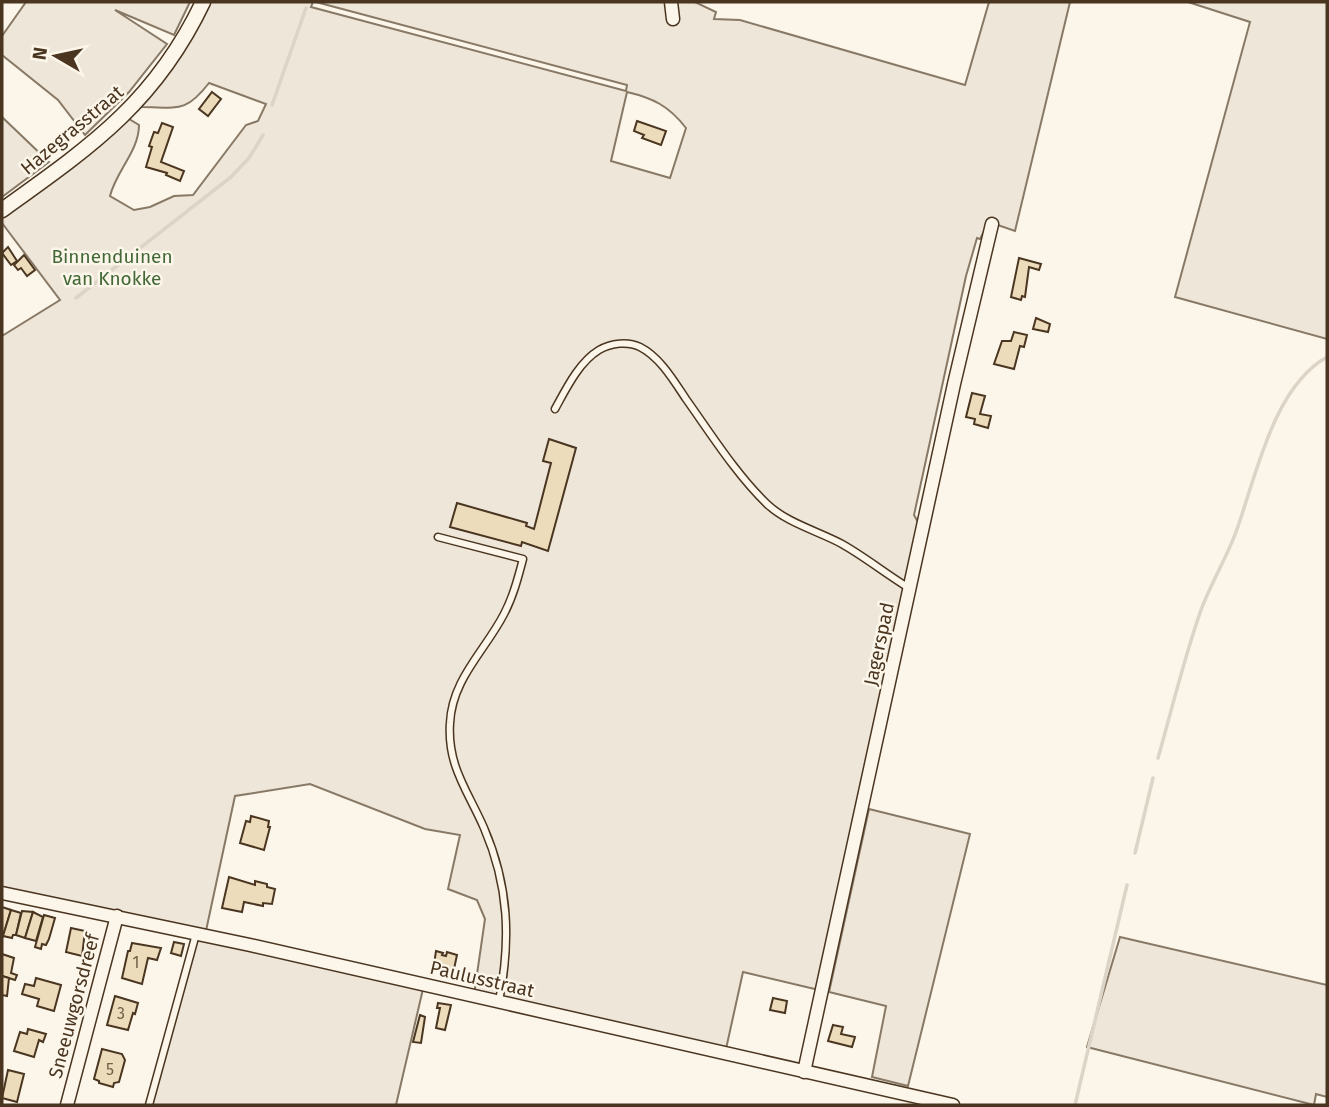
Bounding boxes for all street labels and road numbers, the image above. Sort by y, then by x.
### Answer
street label: Hazegrasstraat [16,80,128,180]
street label: Jagerspad [859,600,899,688]
street label: Sneeuwgorsdreef [44,930,105,1081]
street label: Paulusstraat [428,956,537,1002]

